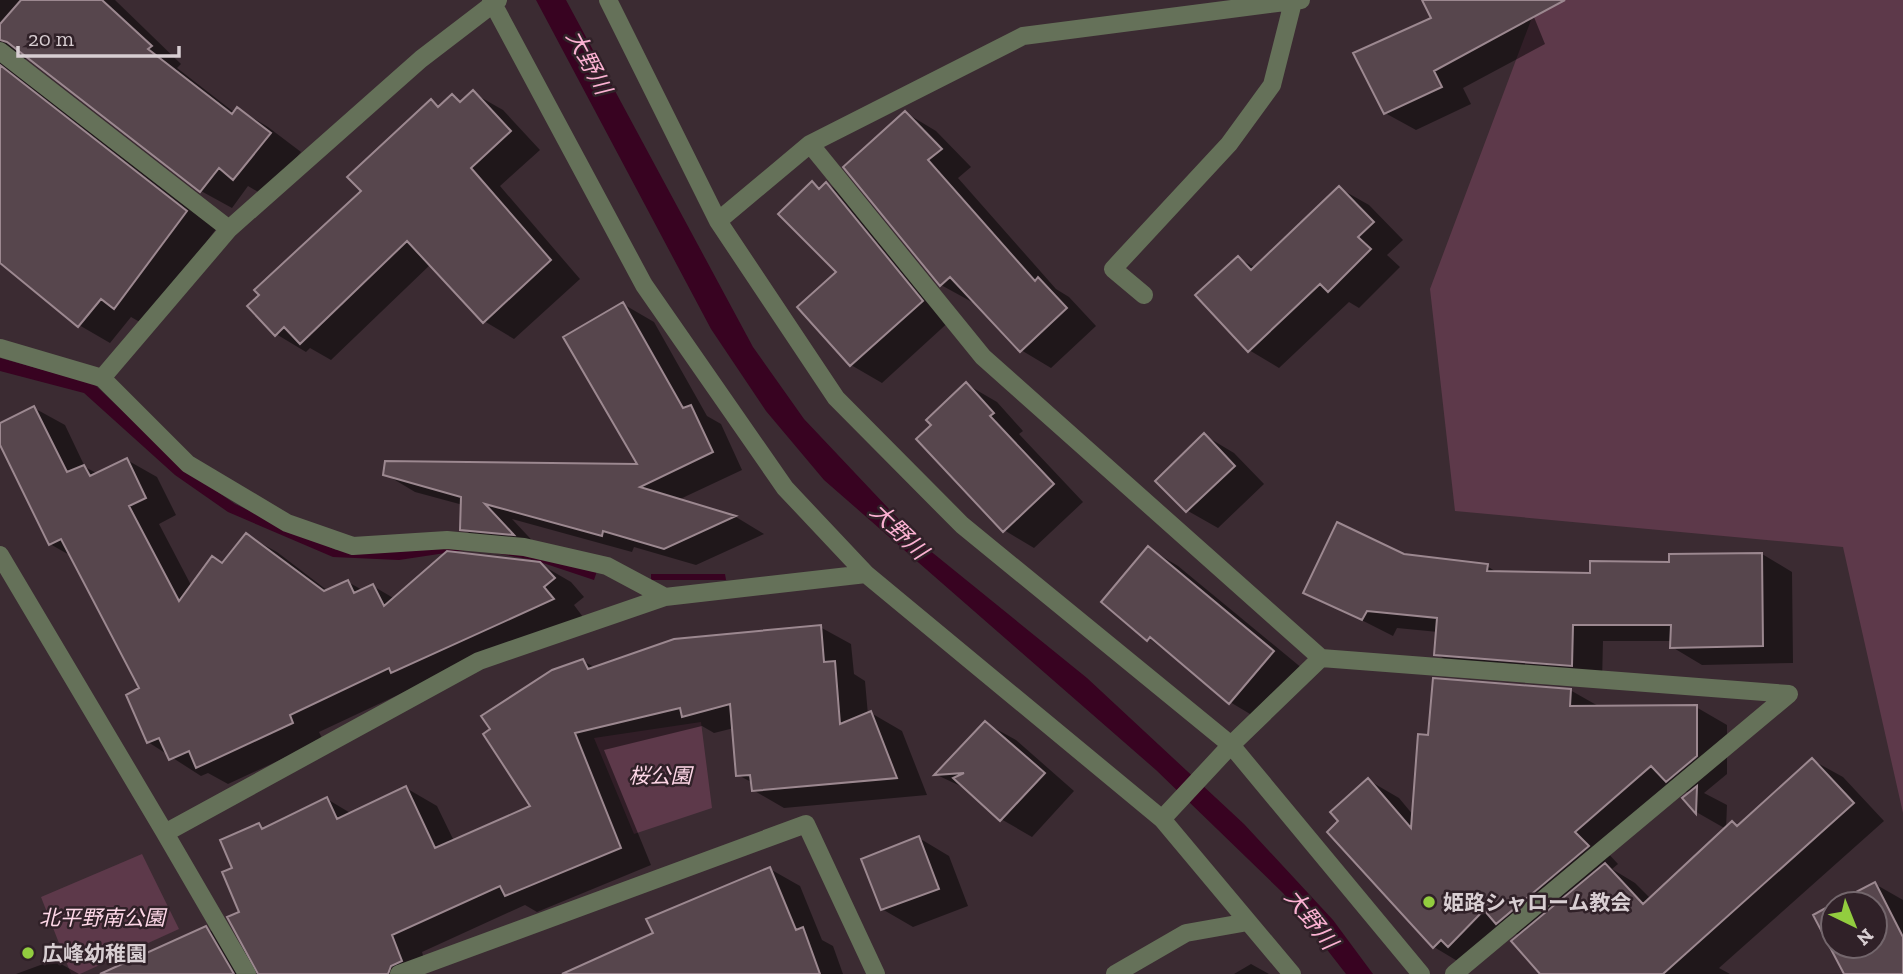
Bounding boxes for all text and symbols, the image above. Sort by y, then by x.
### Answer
scale bar [18,14,178,58]
water label: 大野川 [560,25,619,102]
text: 20 m [28,26,74,51]
water label: 大野川 [864,497,936,567]
park label: 桜公園 [629,763,694,788]
water label: 大野川 [1279,883,1345,957]
place label: 姫路シャローム教会 [1443,890,1631,915]
north arrow [1819,890,1889,960]
marker: 姫路シャローム教会 [1421,894,1437,910]
park label: 北平野南公園 [39,905,168,930]
text: N [1852,924,1878,950]
place label: 広峰幼稚園 [42,941,147,966]
marker: 広峰幼稚園 [20,945,36,961]

